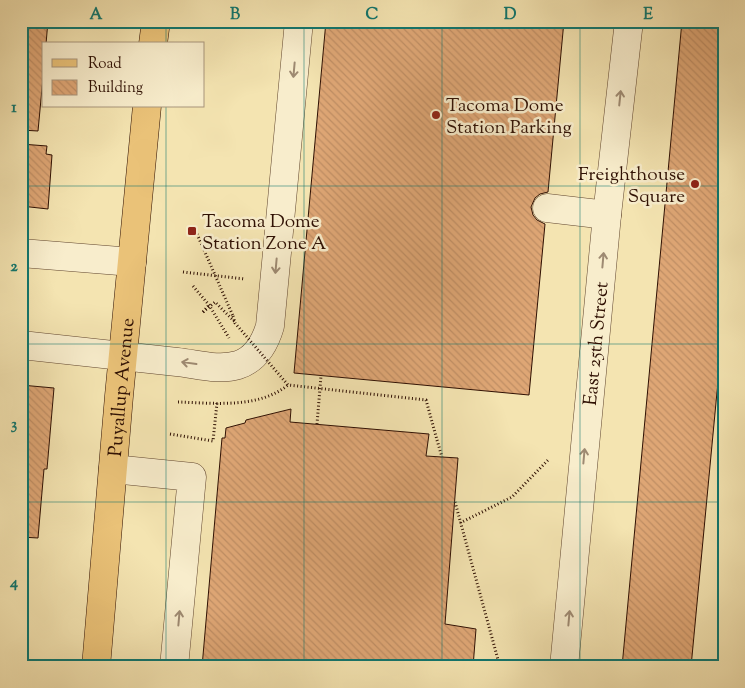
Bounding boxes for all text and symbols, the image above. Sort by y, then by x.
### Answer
text: A [90,4,103,27]
text: B [230,4,240,27]
text: C [366,4,379,27]
text: D [504,4,517,27]
text: E [643,4,653,27]
legend [42,42,205,108]
text: Road [88,54,122,75]
one-way arrow [289,62,299,78]
text: Building [88,78,143,99]
one-way arrow [615,91,625,107]
place label: Tacoma Dome Station Parking [446,93,572,142]
text: 1 [11,97,17,120]
marker: Tacoma Dome Station Parking [430,109,442,121]
place label: Freighthouse Square [578,162,685,211]
marker: Freighthouse Square [689,178,701,190]
place label: Tacoma Dome Station Zone A [202,209,327,258]
marker: Tacoma Dome Station Zone A [186,225,198,237]
one-way arrow [598,252,608,268]
text: 2 [10,256,18,279]
one-way arrow [271,258,281,274]
street label: East 25th Street [578,280,617,407]
street label: Puyallup Avenue [103,317,142,458]
one-way arrow [181,358,197,368]
text: 3 [11,414,18,437]
one-way arrow [579,449,589,465]
text: 4 [9,572,18,595]
one-way arrow [174,610,184,626]
one-way arrow [564,611,574,627]

